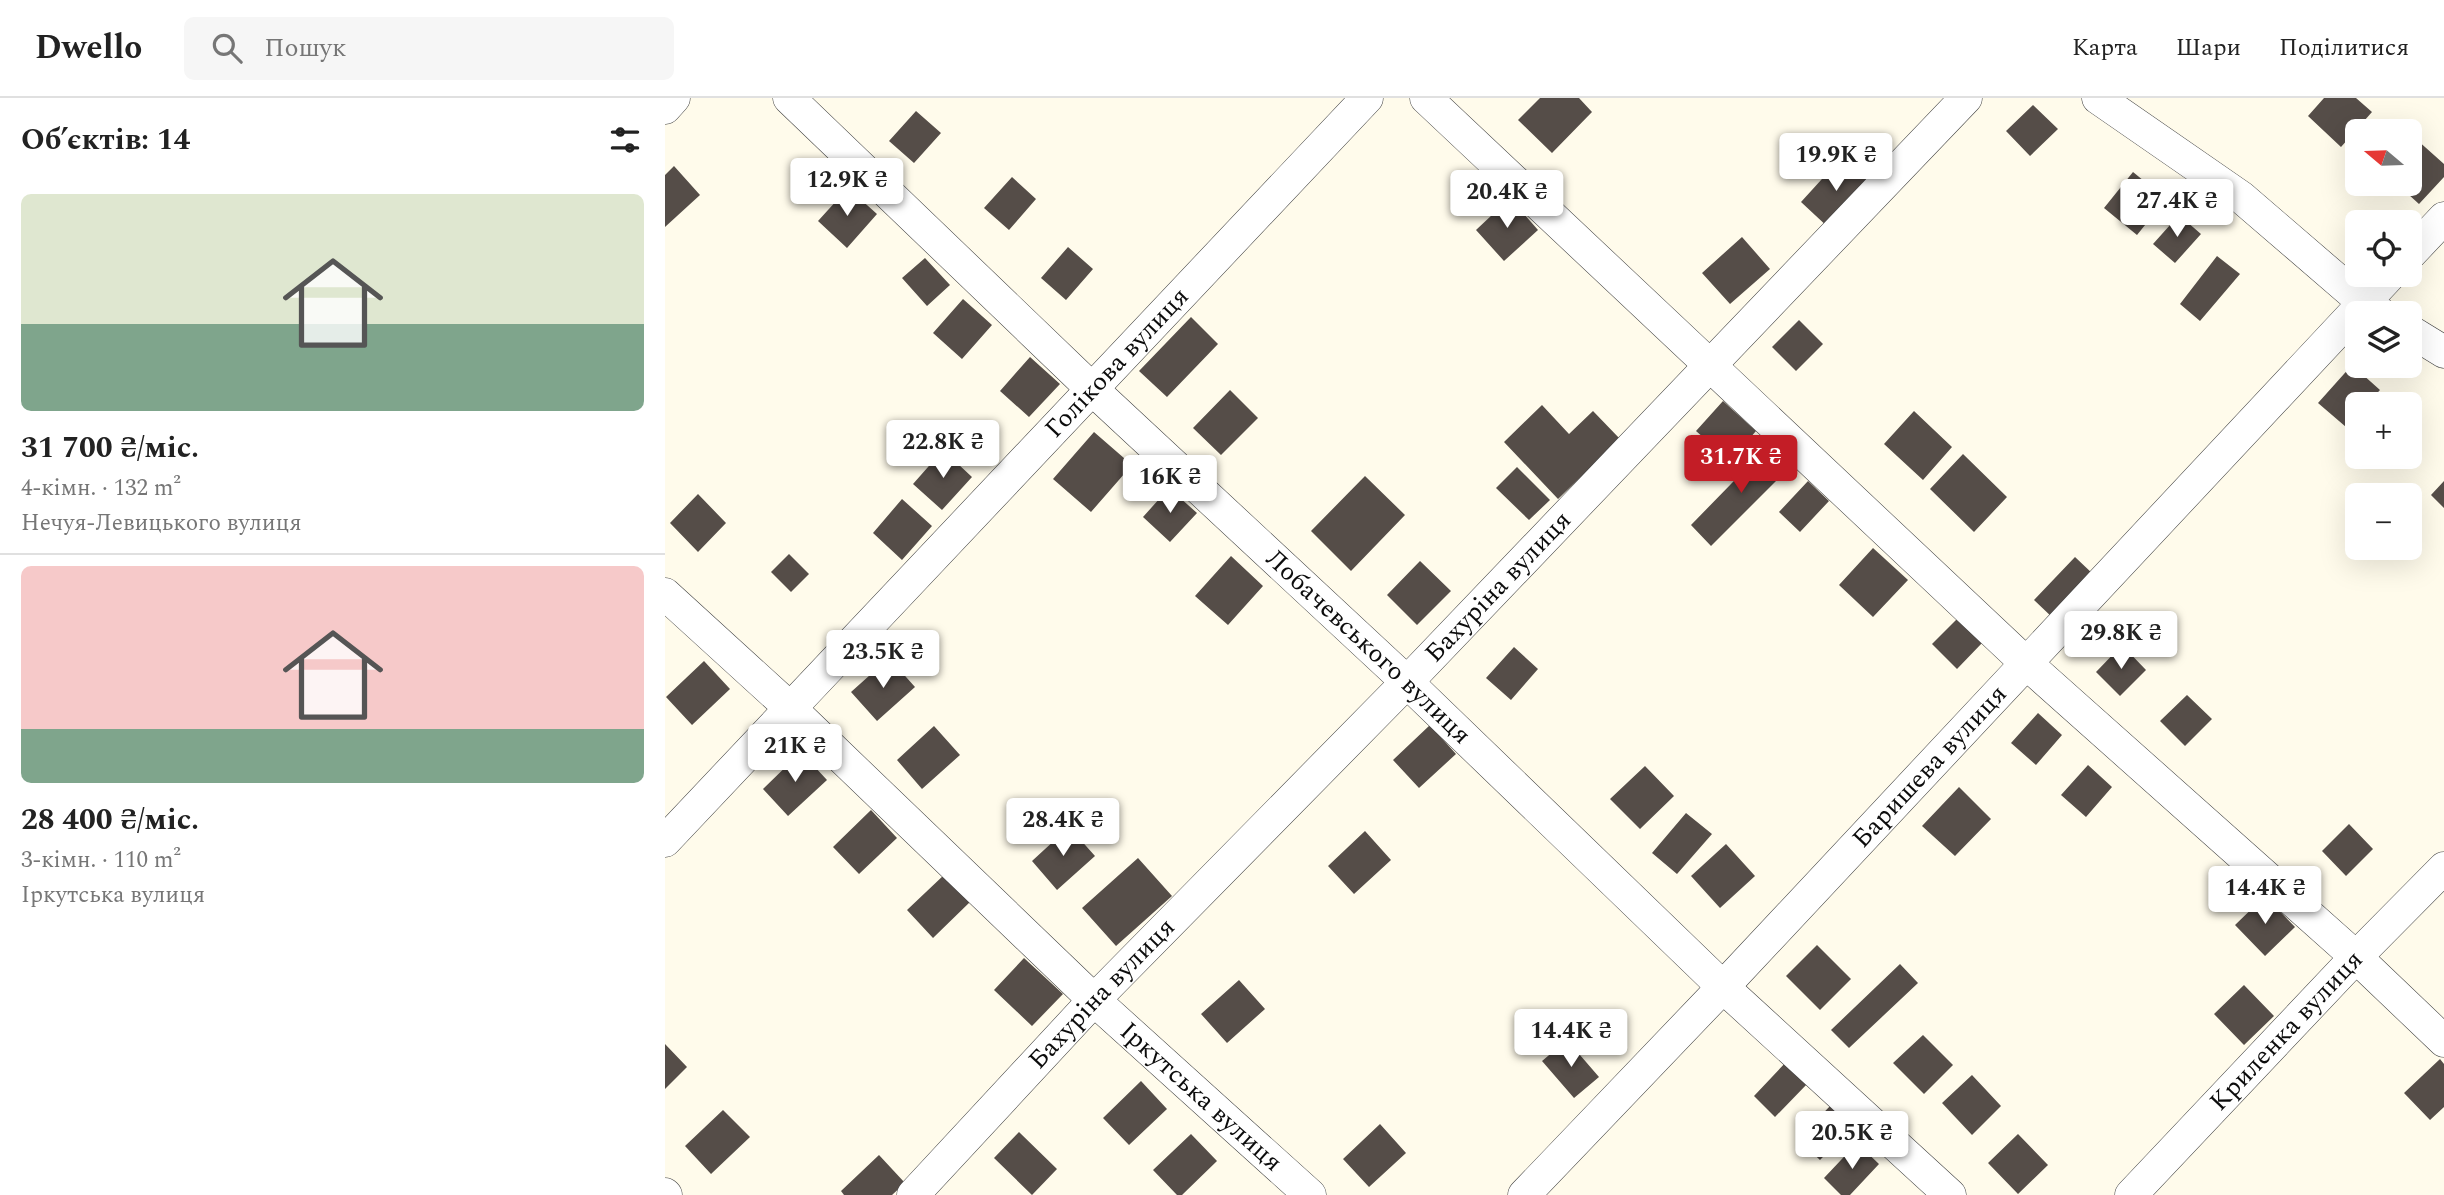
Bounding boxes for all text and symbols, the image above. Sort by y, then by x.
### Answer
search box [184,17,674,80]
text: Dwello [35,23,142,73]
text: Пошук [264,28,346,68]
icon: search [208,29,246,67]
text: Карта [2072,30,2138,66]
text: Шари [2176,30,2241,66]
text: Поділитися [2279,30,2409,66]
text: Об’єктів: 14 [21,117,190,163]
north arrow [2345,119,2422,196]
map controls [2345,119,2422,560]
icon: filters [606,121,644,159]
pin: 19.9K ₴ [1771,134,1901,193]
text: 19.9K ₴ [1795,138,1877,173]
pin: 12.9K ₴ [782,158,912,218]
text: 12.9K ₴ [806,163,888,198]
pin: 20.4K ₴ [1442,170,1572,230]
text: 20.4K ₴ [1466,175,1548,210]
pin: 27.4K ₴ [2112,180,2242,239]
text: 27.4K ₴ [2136,184,2218,219]
button: locate [2345,210,2422,287]
icon: home [270,240,396,366]
street label: Голікова вулиця [1035,278,1199,448]
button: layers [2345,301,2422,378]
button: + [2345,392,2422,469]
pin: 22.8K ₴ [878,420,1008,480]
text: 31 700 ₴/міс. [21,425,199,471]
text: 22.8K ₴ [902,425,984,460]
pin: 31.7K ₴ [1676,436,1806,495]
text: 31.7K ₴ [1700,440,1782,475]
pin: 16K ₴ [1121,456,1219,515]
text: 16K ₴ [1139,460,1201,495]
text: 4-кімн. · 132 m² [21,471,181,506]
button: − [2345,483,2422,560]
street label: Бахуріна вулиця [1415,502,1581,672]
text: Нечуя-Левицького вулиця [21,506,301,541]
street label: Лобачевського вулиця [1256,540,1480,754]
icon: home [270,612,396,738]
pin: 29.8K ₴ [2056,612,2186,671]
text: 29.8K ₴ [2080,616,2162,651]
pin: 23.5K ₴ [818,630,948,690]
text: 23.5K ₴ [842,635,924,670]
street label: Баришева вулиця [1843,676,2017,857]
pin: 21K ₴ [746,724,844,784]
text: 21K ₴ [764,729,826,764]
text: 28 400 ₴/міс. [21,797,199,843]
pin: 28.4K ₴ [998,798,1128,858]
text: 28.4K ₴ [1022,803,1104,838]
text: 3-кімн. · 110 m² [21,843,181,878]
pin: 14.4K ₴ [2200,866,2330,926]
text: 14.4K ₴ [2224,871,2306,906]
text: Іркутська вулиця [21,878,205,913]
street label: Бахуріна вулиця [1019,908,1185,1079]
street label: Криленка вулиця [2200,941,2373,1120]
pin: 14.4K ₴ [1506,1010,1636,1069]
street label: Іркутська вулиця [1110,1012,1292,1181]
text: 14.4K ₴ [1530,1014,1612,1049]
pin: 20.5K ₴ [1787,1112,1917,1171]
text: 20.5K ₴ [1811,1116,1893,1151]

